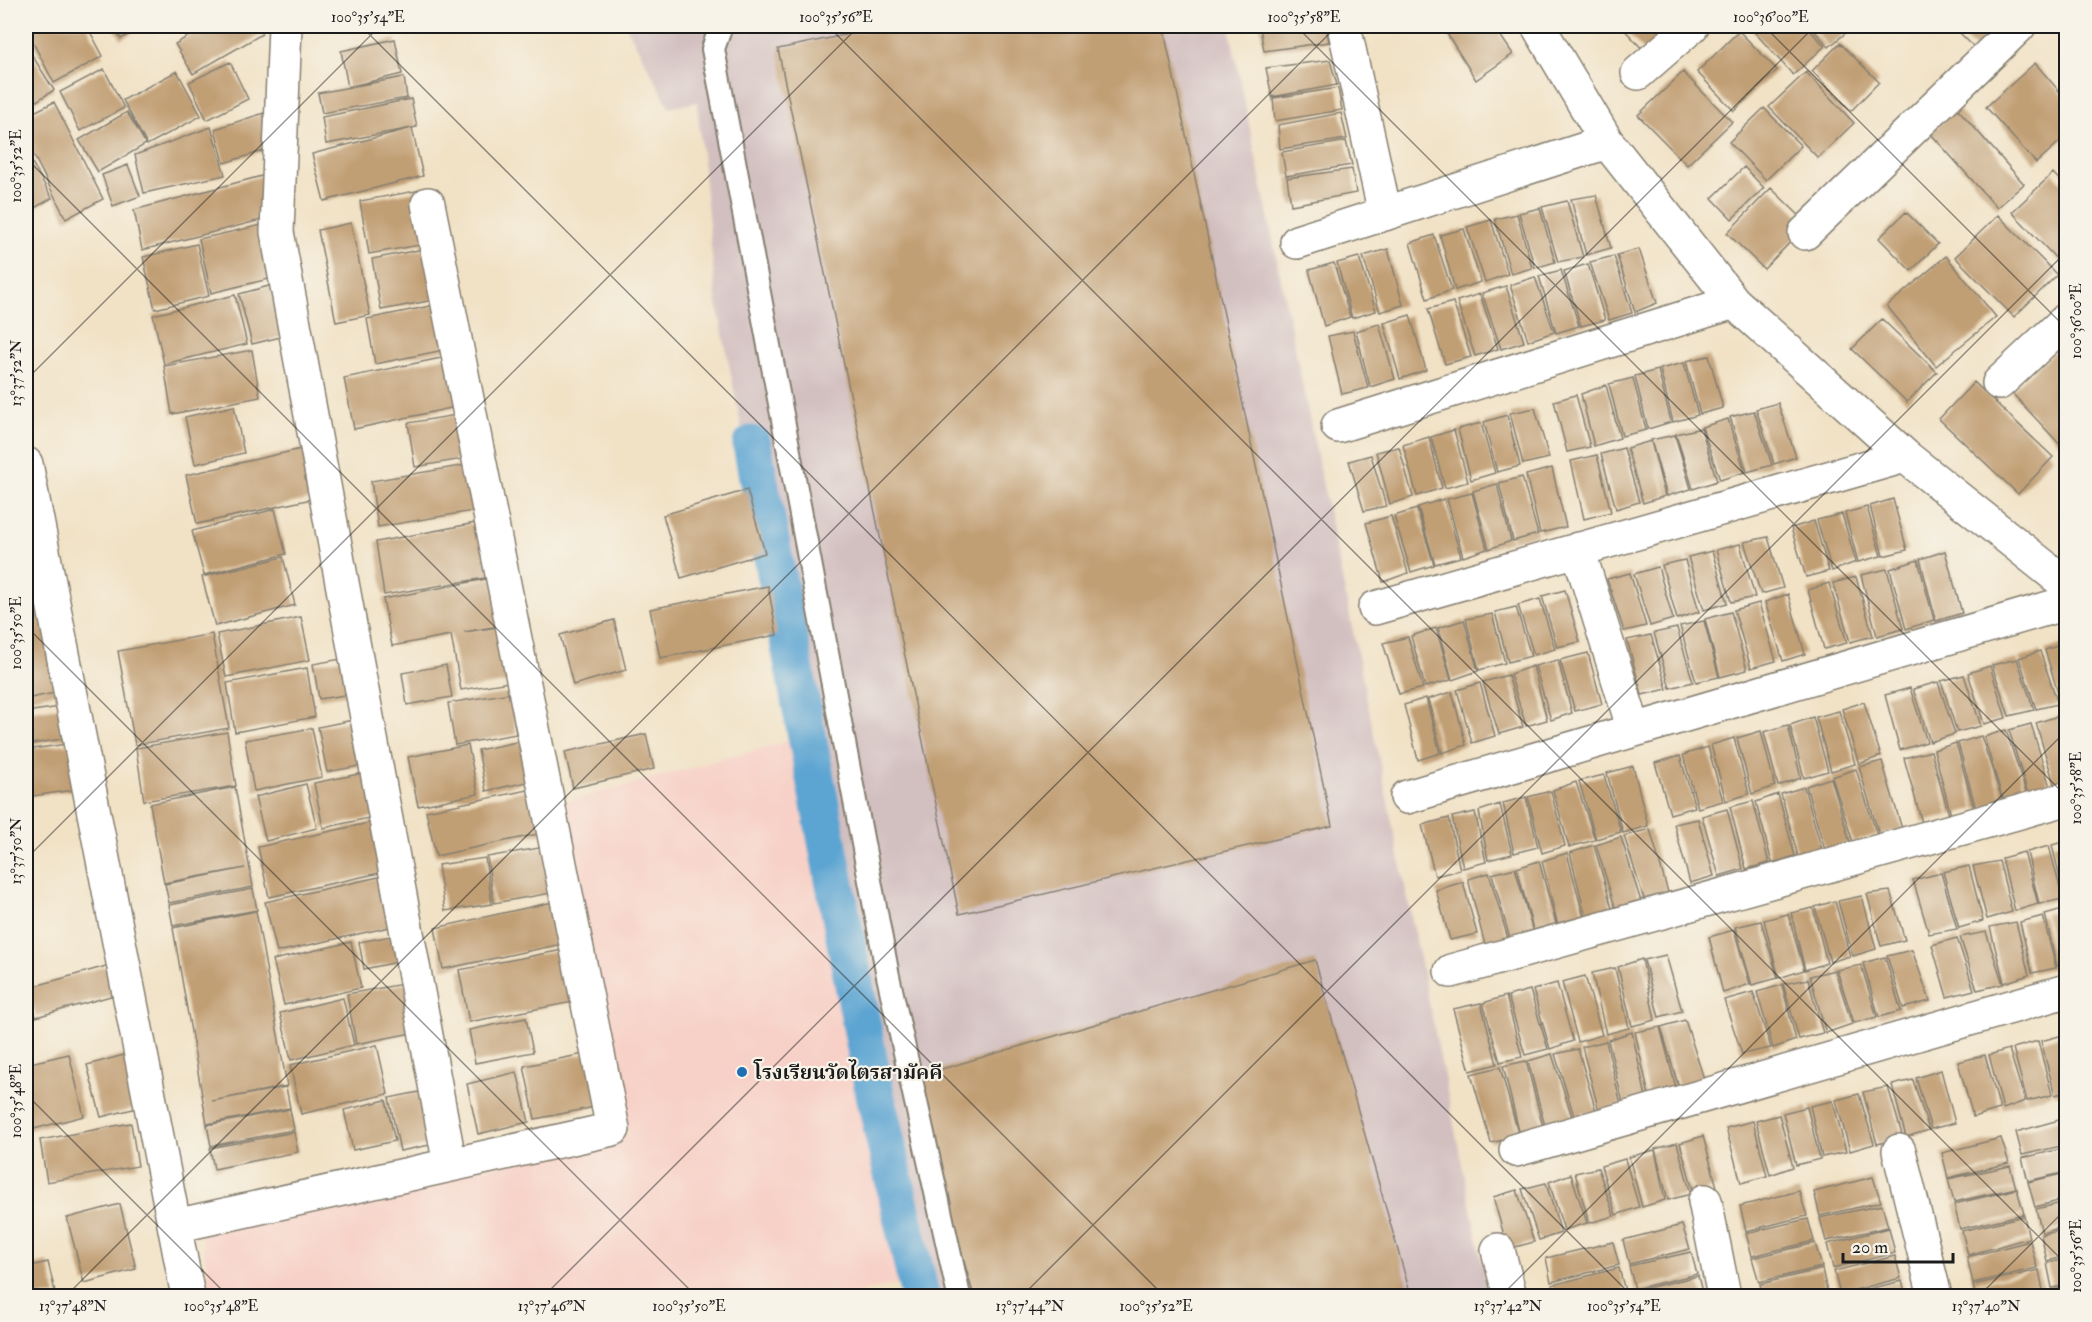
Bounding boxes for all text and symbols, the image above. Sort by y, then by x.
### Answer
text: 100°35'54"E [331,8,405,27]
text: 100°35'56"E [799,8,873,27]
text: 100°35'58"E [1267,8,1341,27]
text: 100°36'00"E [1733,8,1809,27]
text: 100°35'52"E [7,129,26,203]
text: 100°36'00"E [2067,283,2086,359]
text: 13°37'52"N [7,339,26,407]
text: 100°35'50"E [7,596,26,670]
text: 100°35'58"E [2067,751,2086,825]
text: 13°37'50"N [7,817,26,885]
place label: โรงเรียนวัดไตรสามัคคี [753,1059,943,1085]
text: 100°35'48"E [7,1064,26,1138]
marker: โรงเรียนวัดไตรสามัคคี [735,1065,749,1079]
text: 100°35'56"E [2067,1219,2086,1293]
scale bar [1843,1226,1952,1264]
text: 20 m [1852,1236,1888,1259]
text: 13°37'48"N [39,1297,108,1316]
text: 100°35'48"E [184,1297,258,1316]
text: 13°37'46"N [518,1297,587,1316]
text: 100°35'50"E [652,1297,726,1316]
text: 13°37'44"N [995,1297,1065,1316]
text: 100°35'52"E [1119,1297,1193,1316]
text: 13°37'42"N [1474,1297,1543,1316]
text: 100°35'54"E [1587,1297,1661,1316]
text: 13°37'40"N [1952,1297,2021,1316]

